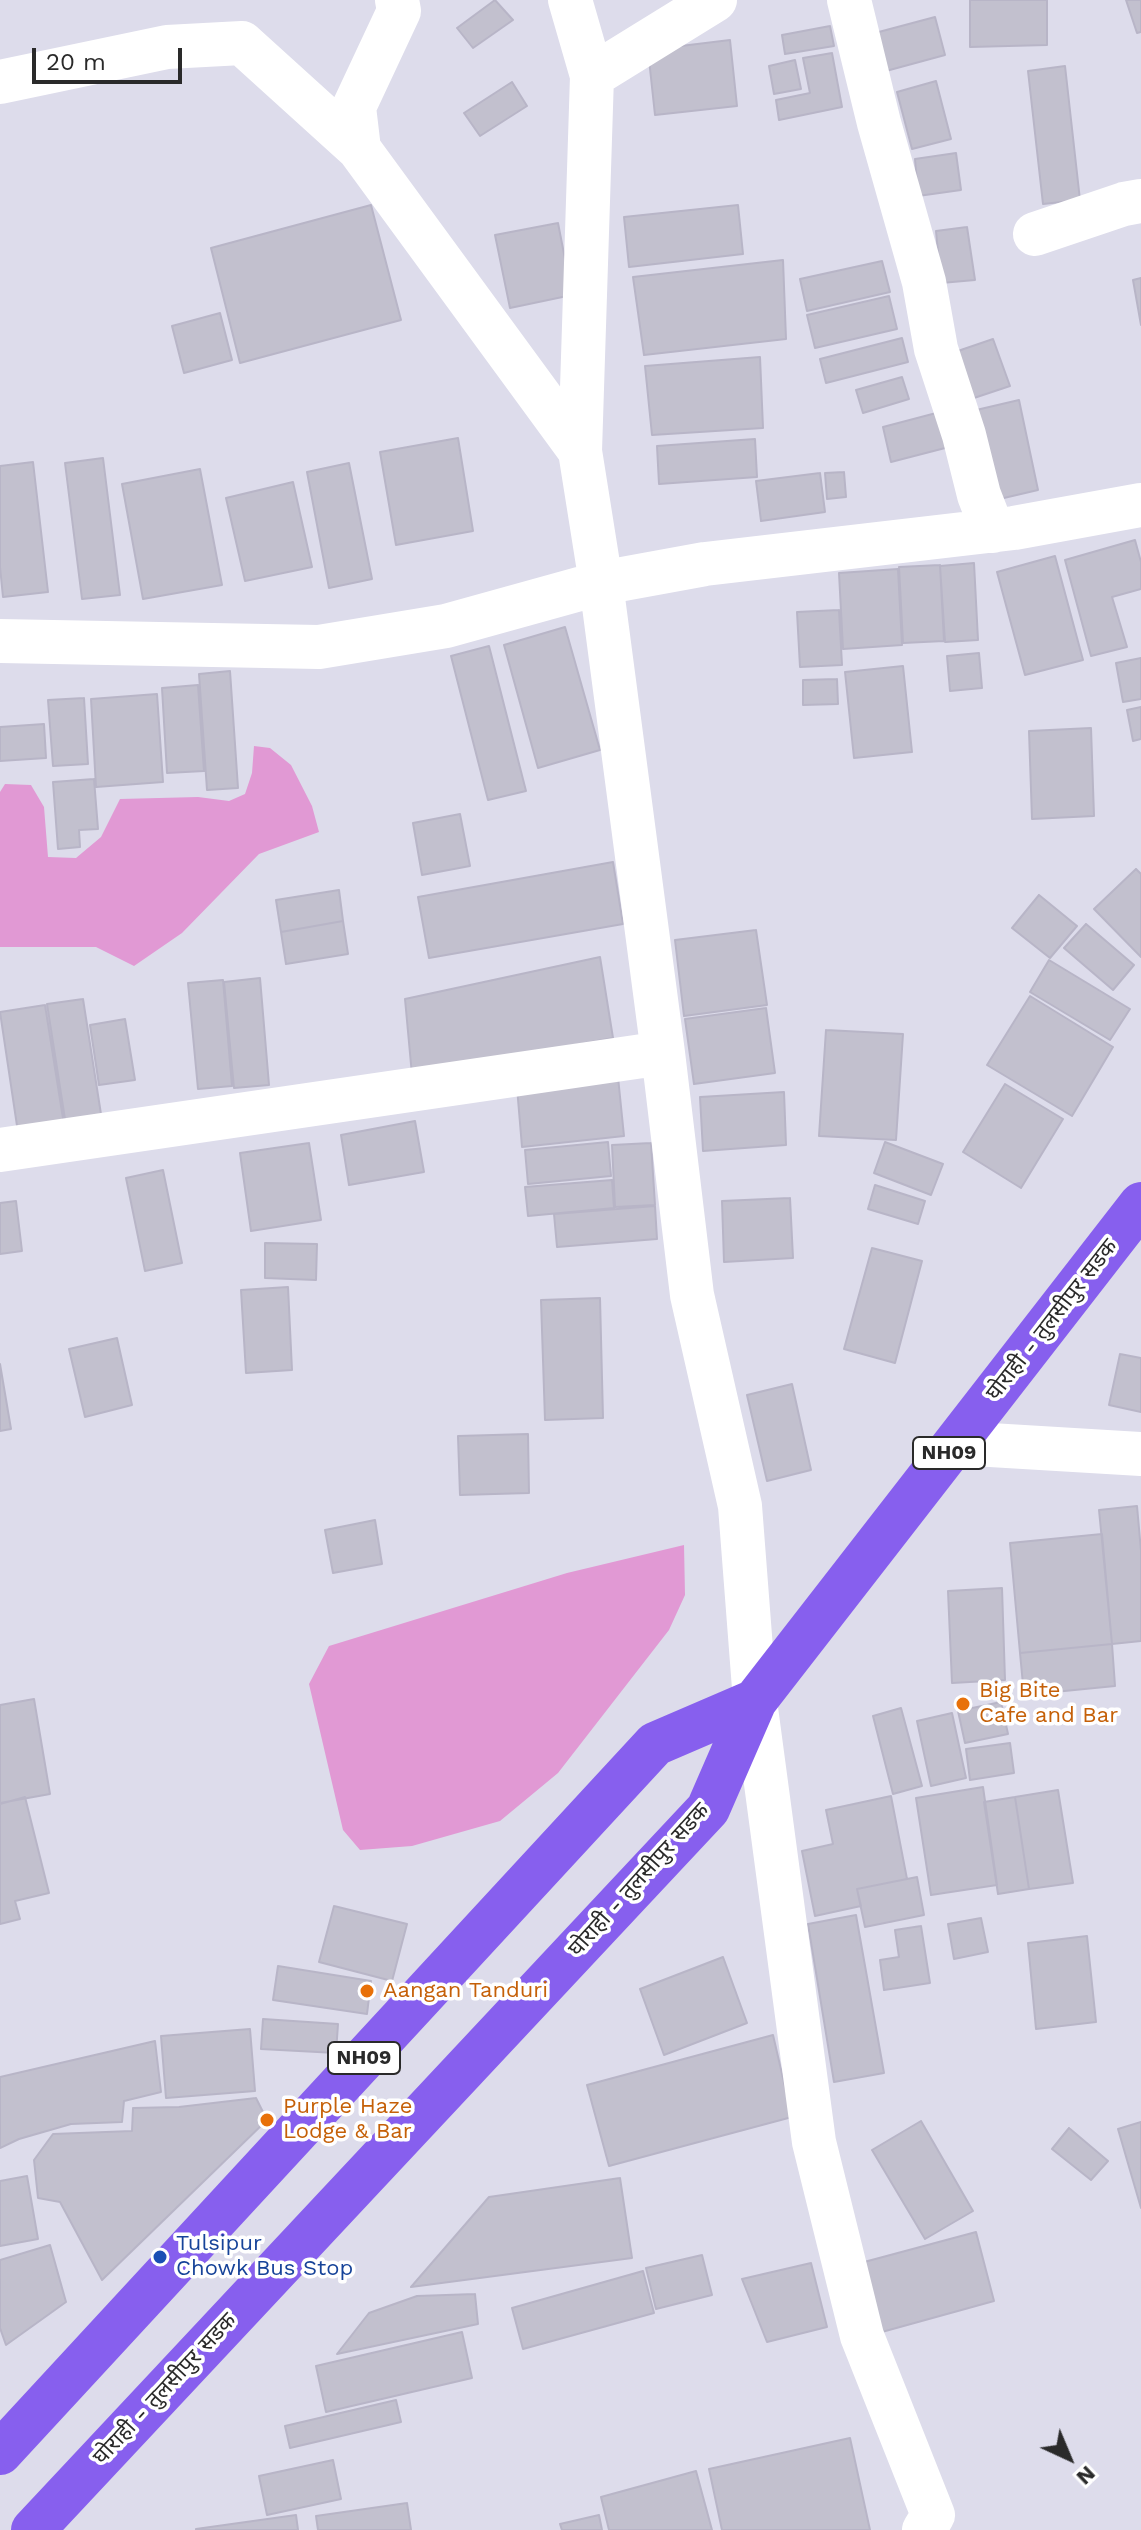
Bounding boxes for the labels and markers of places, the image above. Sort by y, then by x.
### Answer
place label: Big Bite Cafe and Bar [979,1678,1118,1730]
marker: Big Bite Cafe and Bar [954,1695,972,1713]
place label: Aangan Tanduri [383,1978,548,2004]
marker: Aangan Tanduri [358,1982,376,2000]
place label: Purple Haze Lodge & Bar [283,2094,412,2146]
marker: Purple Haze Lodge & Bar [258,2111,276,2129]
place label: Tulsipur Chowk Bus Stop [176,2231,353,2282]
marker: Tulsipur Chowk Bus Stop [151,2248,169,2266]

